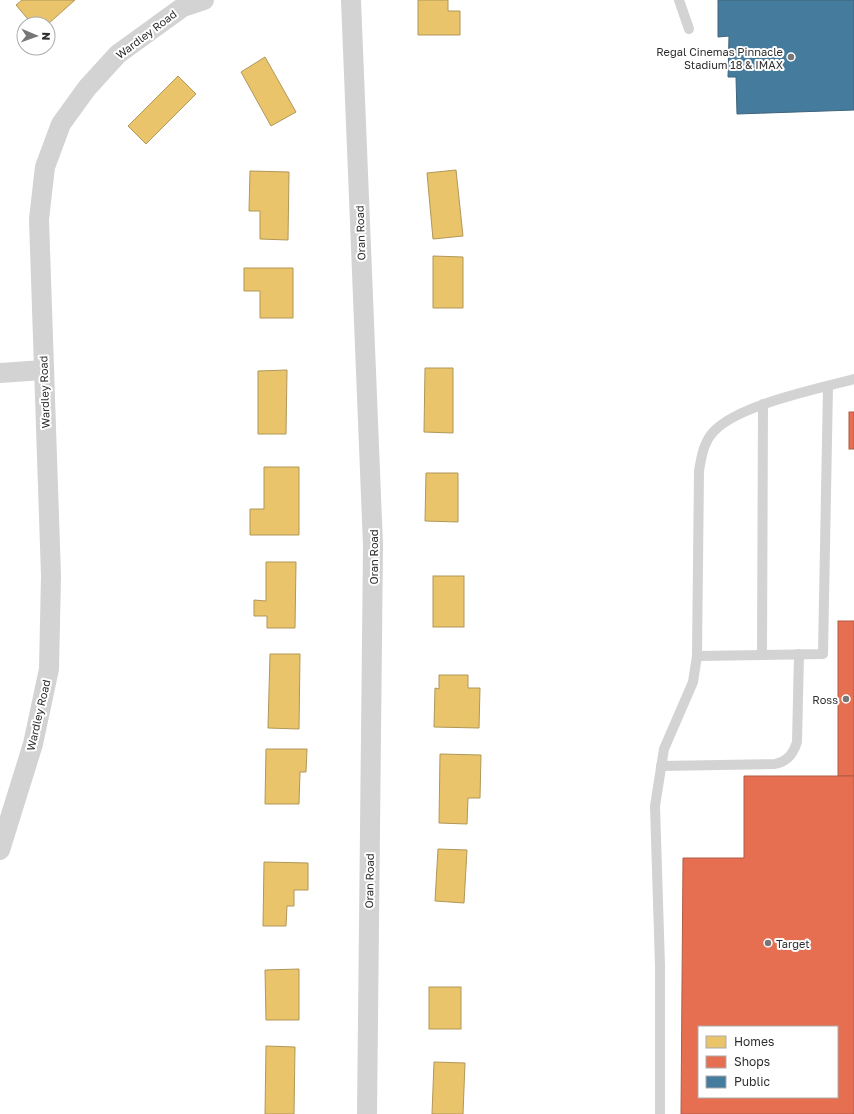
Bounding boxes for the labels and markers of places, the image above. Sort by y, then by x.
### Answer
place label: Regal Cinemas Pinnacle Stadium 18 & IMAX [656,45,783,71]
marker: Regal Cinemas Pinnacle Stadium 18 & IMAX [786,52,796,62]
place label: Ross [812,693,838,706]
marker: Ross [841,694,851,704]
place label: Target [776,937,810,950]
marker: Target [763,938,773,948]

